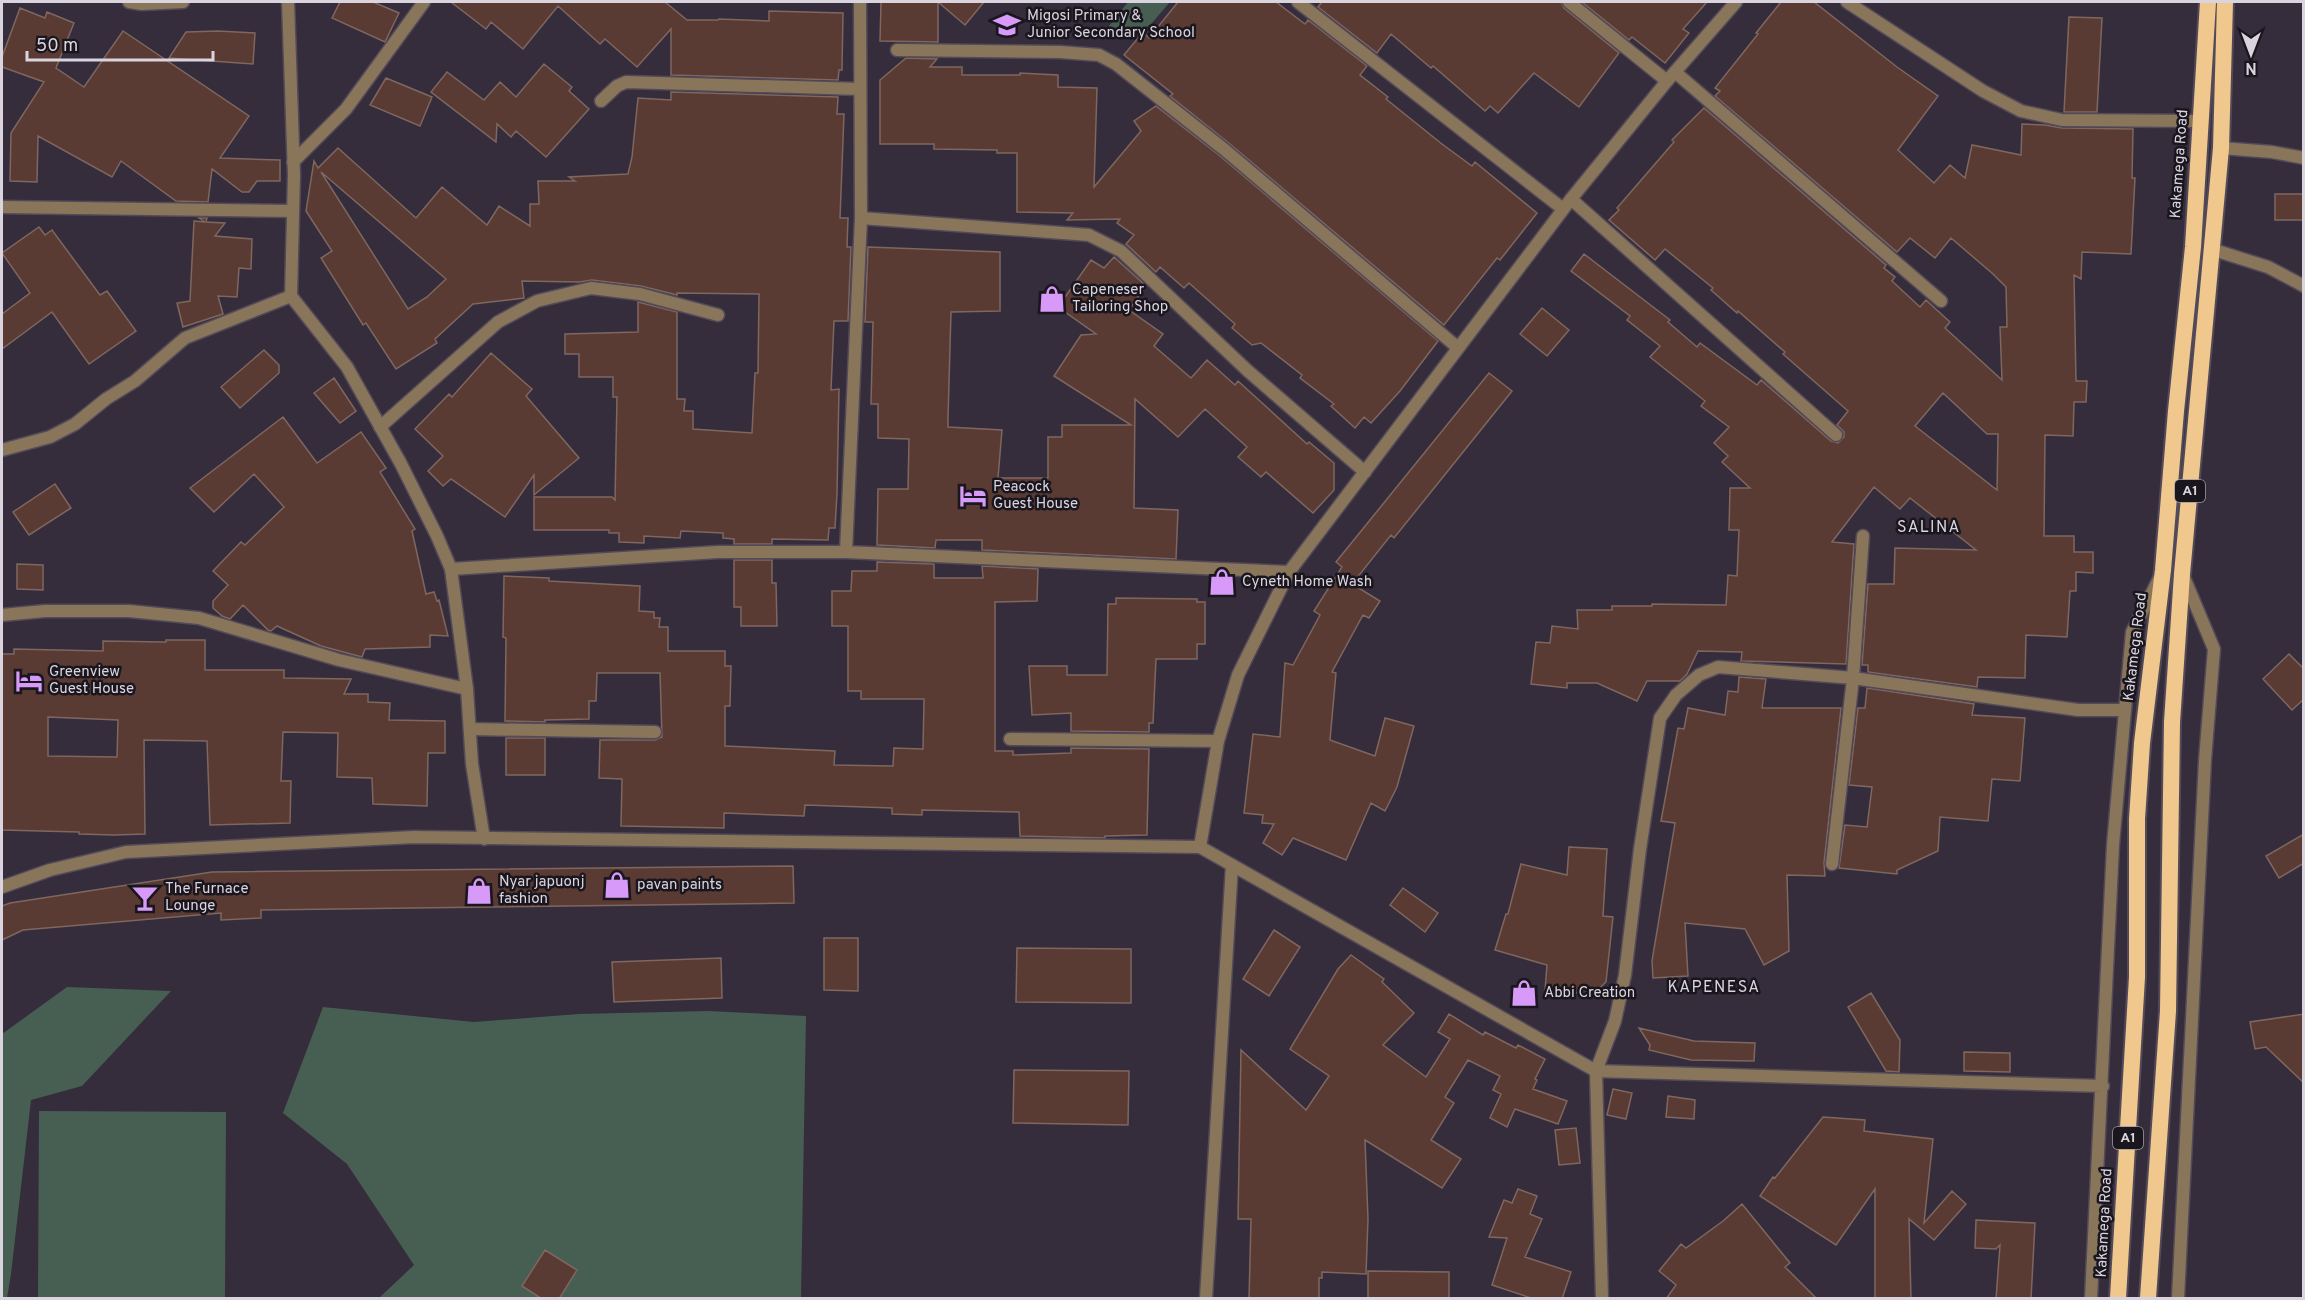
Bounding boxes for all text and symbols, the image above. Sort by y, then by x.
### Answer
place label: Migosi Primary & Junior Secondary School [1027,7,1195,43]
school or university icon: Migosi Primary & Junior Secondary School [992,10,1022,40]
scale bar [27,24,213,62]
north arrow [2221,24,2281,84]
text: 50 m [36,35,78,58]
text: N [2245,57,2257,77]
street label: Kakamega Road [2167,109,2193,219]
place label: Capeneser Tailoring Shop [1072,281,1168,317]
shop icon: Capeneser Tailoring Shop [1037,284,1067,314]
place label: Peacock Guest House [993,478,1078,514]
road number: A1 [2175,480,2205,502]
hotel icon: Peacock Guest House [958,481,988,511]
district label: SALINA [1897,518,1961,538]
shop icon: Cyneth Home Wash [1207,567,1237,597]
place label: Cyneth Home Wash [1242,573,1372,592]
street label: Kakamega Road [2120,592,2152,702]
place label: Greenview Guest House [49,663,134,699]
hotel icon: Greenview Guest House [14,666,44,696]
shop icon: pavan paints [602,870,632,900]
place label: Nyar japuonj fashion [499,873,584,909]
shop icon: Nyar japuonj fashion [464,876,494,906]
place label: pavan paints [637,876,722,895]
place label: The Furnace Lounge [165,880,249,916]
bar icon: The Furnace Lounge [130,883,160,913]
shop icon: Abbi Creation [1509,978,1539,1008]
district label: KAPENESA [1667,978,1761,998]
place label: Abbi Creation [1544,984,1635,1003]
road number: A1 [2113,1127,2143,1149]
street label: Kakamega Road [2093,1168,2117,1278]

